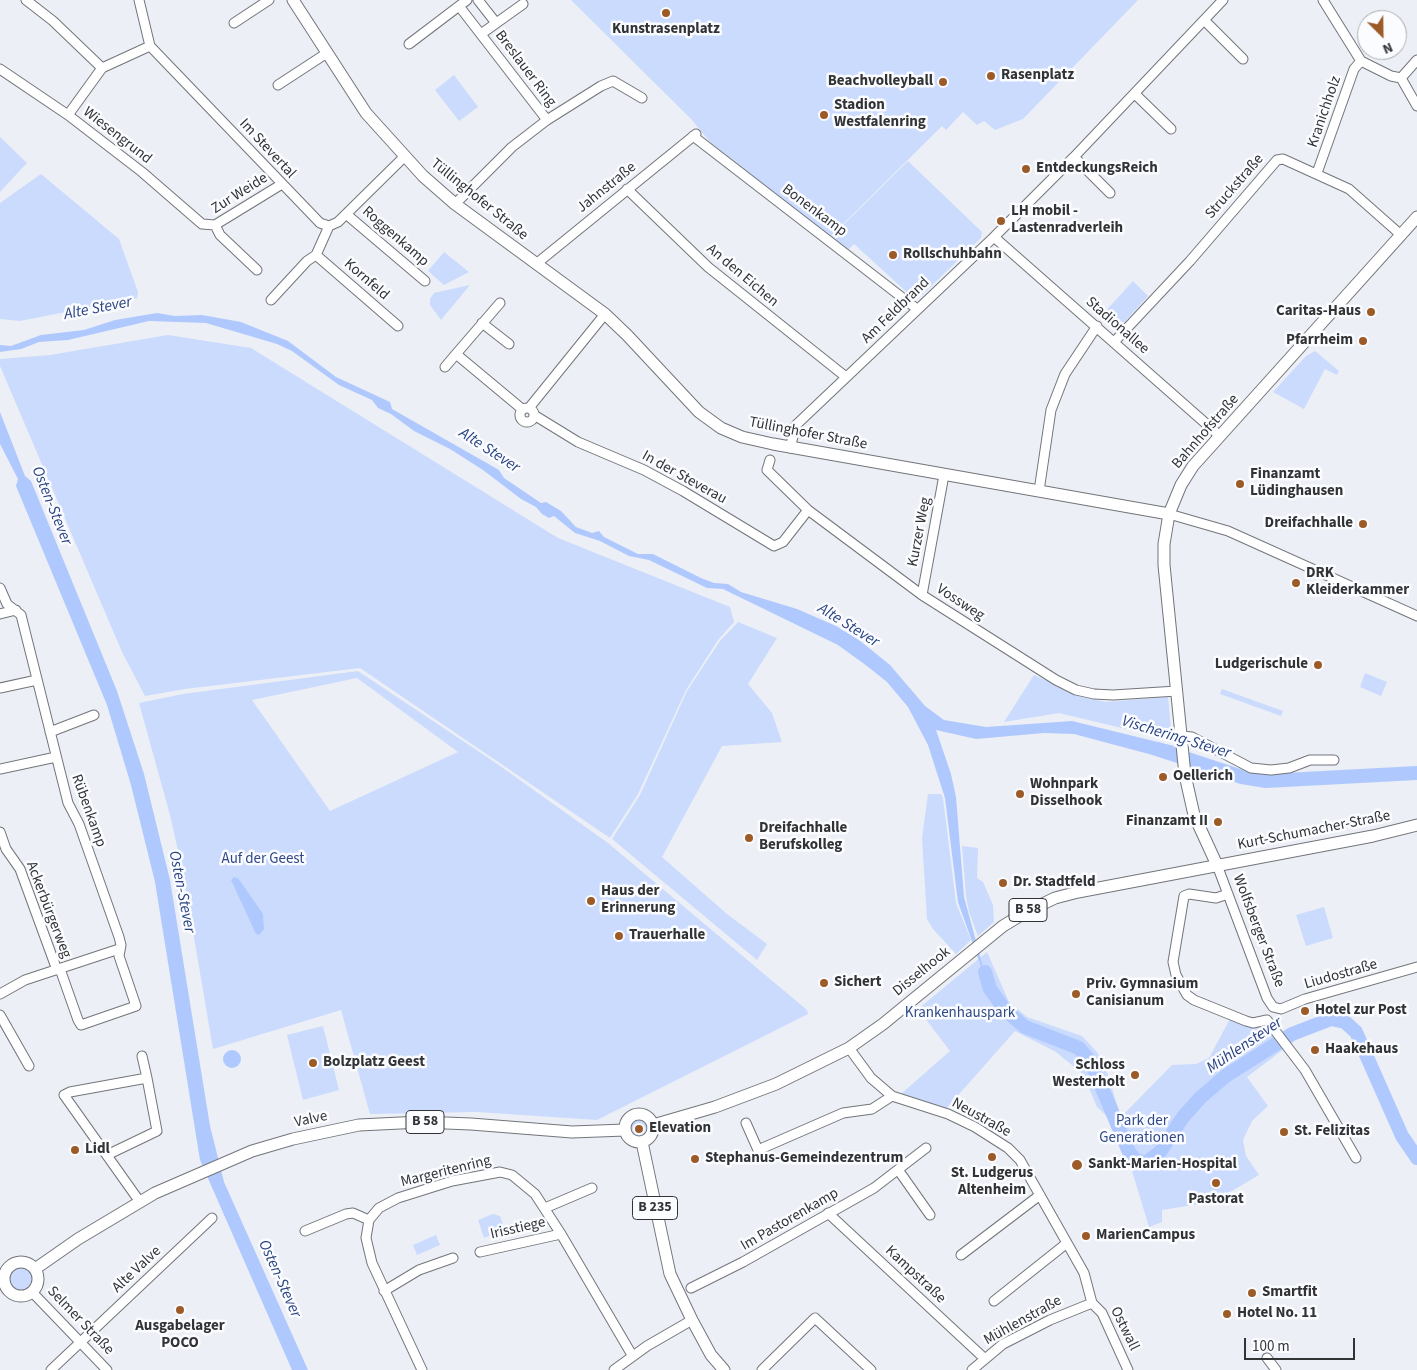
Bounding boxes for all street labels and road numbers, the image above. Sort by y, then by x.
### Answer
street label: Breslauer Ring [490,27,560,111]
street label: Kranichholz [1304,74,1346,150]
street label: Wiesengrund [79,104,155,168]
street label: Im Stevertal [235,115,299,183]
street label: Struckstraße [1202,151,1268,223]
street label: Tüllinghofer Straße [427,155,531,245]
street label: Jahnstraße [574,159,640,217]
street label: Zur Weide [209,170,271,218]
street label: Bonenkamp [778,181,850,241]
street label: Roggenkamp [358,203,432,271]
street label: An den Eichen [702,241,782,311]
street label: Kornfeld [340,256,392,304]
street label: Am Feldbrand [858,274,934,348]
street label: Stadionallee [1082,293,1152,359]
street label: Bahnhofstraße [1169,391,1243,473]
street label: Tüllinghofer Straße [747,414,869,454]
street label: In der Steverau [638,447,730,509]
street label: Kurzer Weg [904,496,936,568]
street label: Vossweg [933,581,987,625]
street label: Rübenkamp [67,772,109,850]
street label: Kurt-Schumacher-Straße [1236,807,1392,855]
street label: Ackerbürgerweg [21,859,75,961]
street label: Wolfsberger Straße [1228,872,1288,990]
road number: B 58 [1009,898,1047,922]
street label: Disselhook [890,943,954,1001]
street label: Liudostraße [1302,956,1380,994]
street label: Neustraße [948,1094,1014,1142]
street label: Valve [293,1108,329,1132]
road number: B 58 [406,1110,444,1134]
street label: Margeritenring [399,1152,493,1192]
street label: Im Pastorenkamp [738,1185,842,1255]
road number: B 235 [632,1196,678,1220]
street label: Irisstiege [489,1214,547,1244]
street label: Kampstraße [881,1242,949,1308]
street label: Alte Valve [109,1243,165,1297]
street label: Selmer Straße [43,1283,117,1359]
street label: Mühlenstraße [981,1292,1065,1350]
street label: Ostwall [1106,1304,1142,1354]

